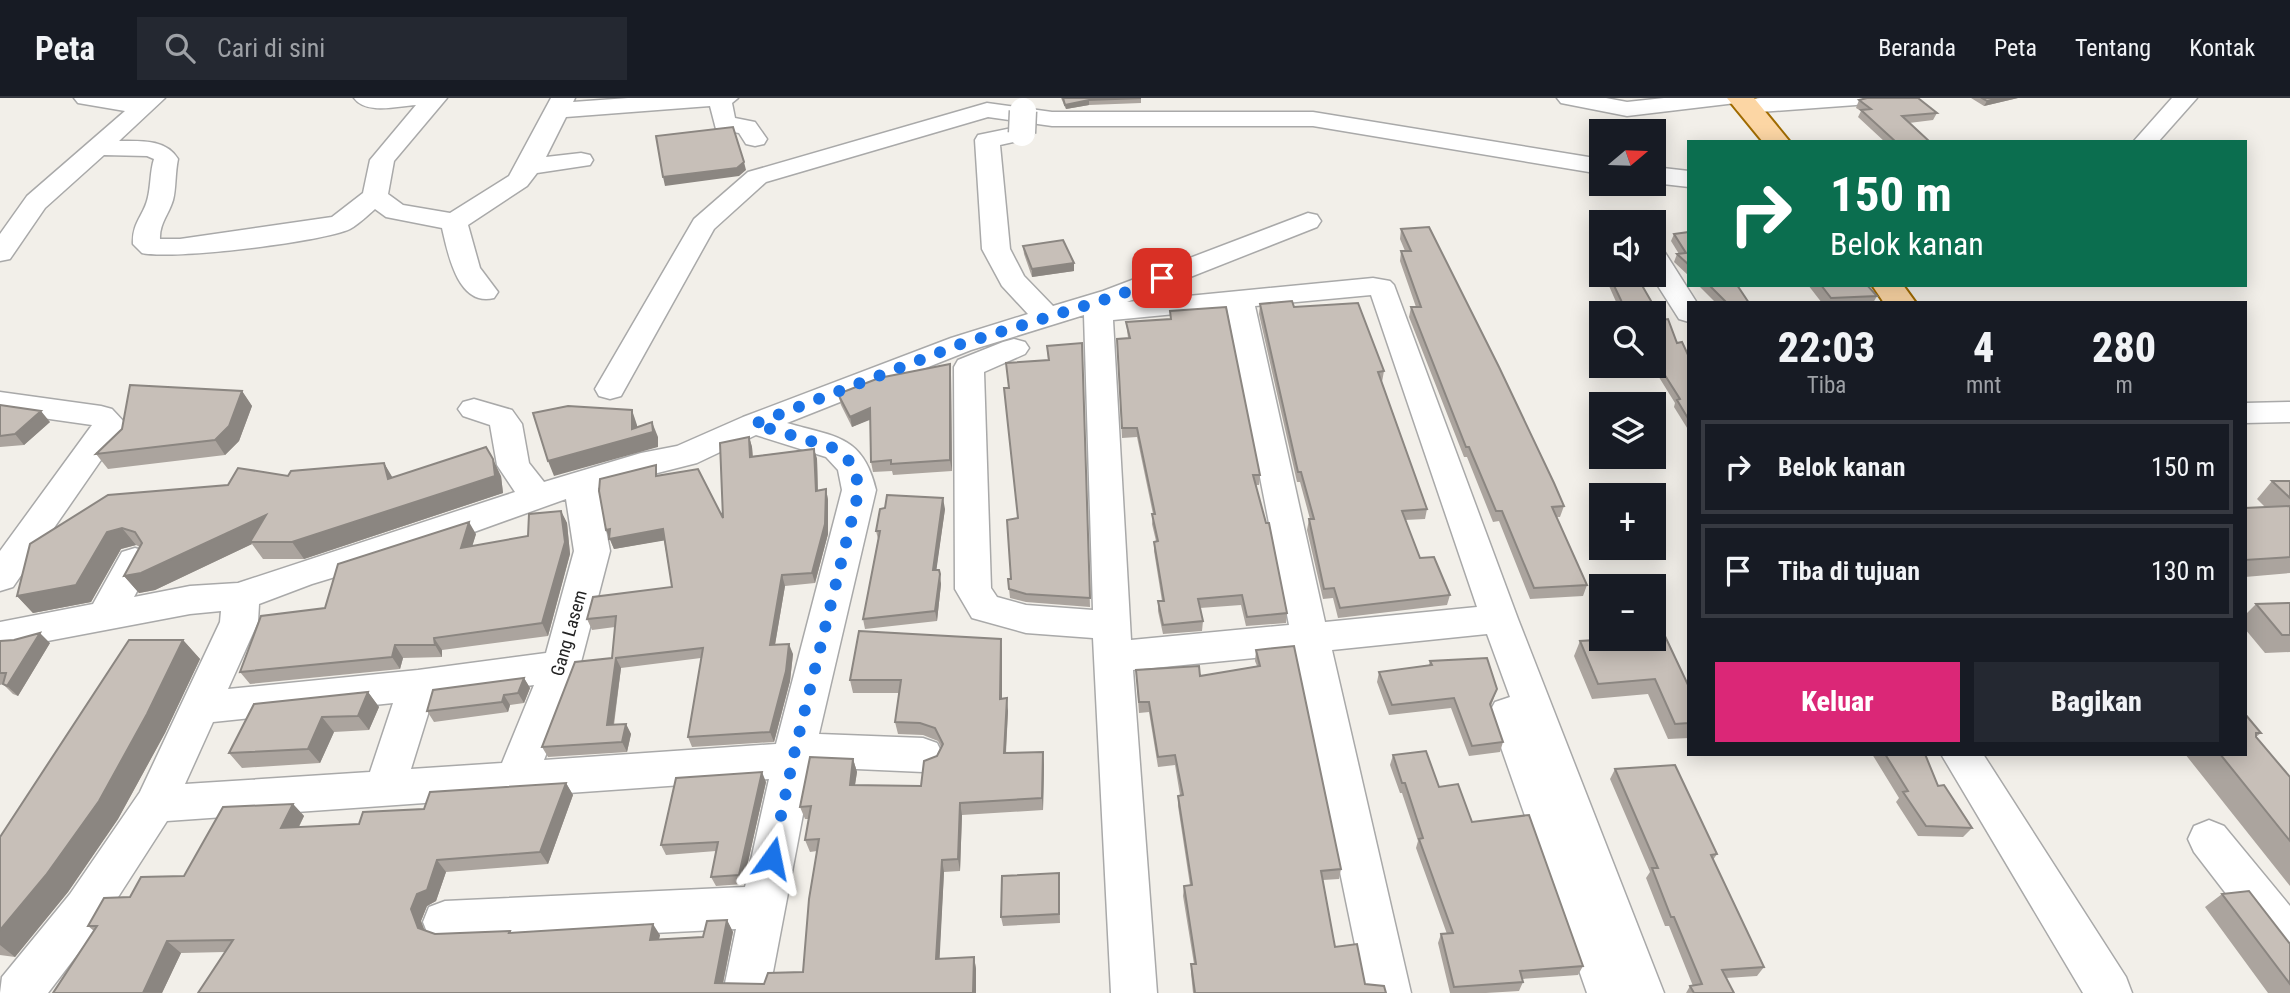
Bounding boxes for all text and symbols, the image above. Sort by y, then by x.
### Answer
search box [137,17,627,80]
text: Peta [35,29,95,68]
icon: search [161,29,199,67]
text: Cari di sini [217,33,325,63]
text: Beranda [1878,34,1956,62]
text: Peta [1994,34,2037,62]
text: Tentang [2075,34,2151,62]
text: Kontak [2189,34,2255,62]
north arrow [1589,119,1666,196]
map controls [1589,119,1666,651]
text: 150 m [1830,166,1952,223]
icon: right [1715,168,1806,259]
button: sound [1589,210,1666,287]
text: Belok kanan [1830,225,1984,263]
pin [1132,248,1192,308]
icon: arrive [1143,259,1181,297]
button: search [1589,301,1666,378]
text: 22:03 [1778,323,1875,372]
text: 4 [1973,323,1994,372]
text: 280 [2092,323,2156,372]
text: Tiba [1807,372,1846,399]
text: mnt [1966,372,2001,399]
text: m [2115,372,2133,399]
button: layers [1589,392,1666,469]
icon: right [1719,448,1757,486]
text: Belok kanan [1778,452,1905,482]
text: 150 m [2151,452,2215,482]
button: + [1589,483,1666,560]
icon: arrive [1719,552,1757,590]
text: Tiba di tujuan [1778,556,1920,586]
text: 130 m [2151,556,2215,586]
button: − [1589,574,1666,651]
street label: Gang Lasem [546,587,591,678]
button: Keluar [1715,662,1960,742]
button: Bagikan [1974,662,2219,742]
position arrow [735,821,809,895]

